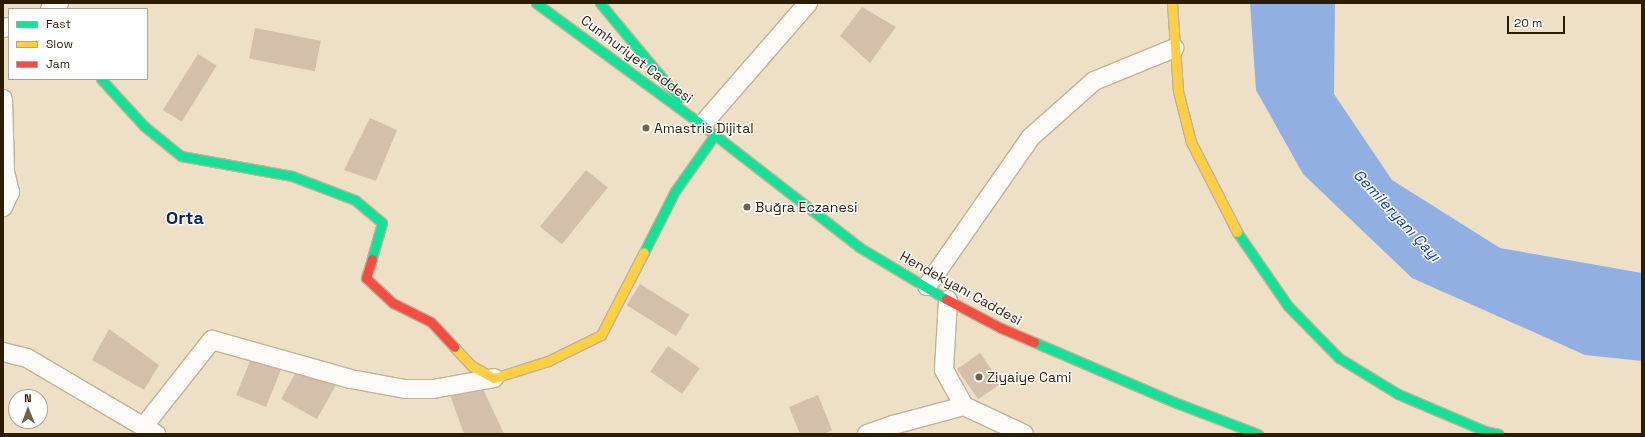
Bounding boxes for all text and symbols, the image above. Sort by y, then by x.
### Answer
legend [8,8,148,80]
scale bar [1509,8,1567,34]
street label: Cumhuriyet Caddesi [578,11,696,107]
text: 20 m [1514,15,1542,31]
text: Fast [46,16,71,32]
text: Slow [46,36,73,52]
text: Jam [46,56,70,72]
place label: Amastris Dijital [654,120,754,136]
marker: Amastris Dijital [641,123,651,133]
water label: Gemileryanı Çayı [1350,165,1444,265]
place label: Buğra Eczanesi [755,199,857,215]
marker: Buğra Eczanesi [742,202,752,212]
district label: Orta [166,207,204,229]
street label: Hendekyanı Caddesi [897,247,1025,329]
place label: Ziyaiye Cami [987,369,1072,385]
marker: Ziyaiye Cami [974,372,984,382]
north arrow [8,389,48,429]
text: N [24,391,32,405]

